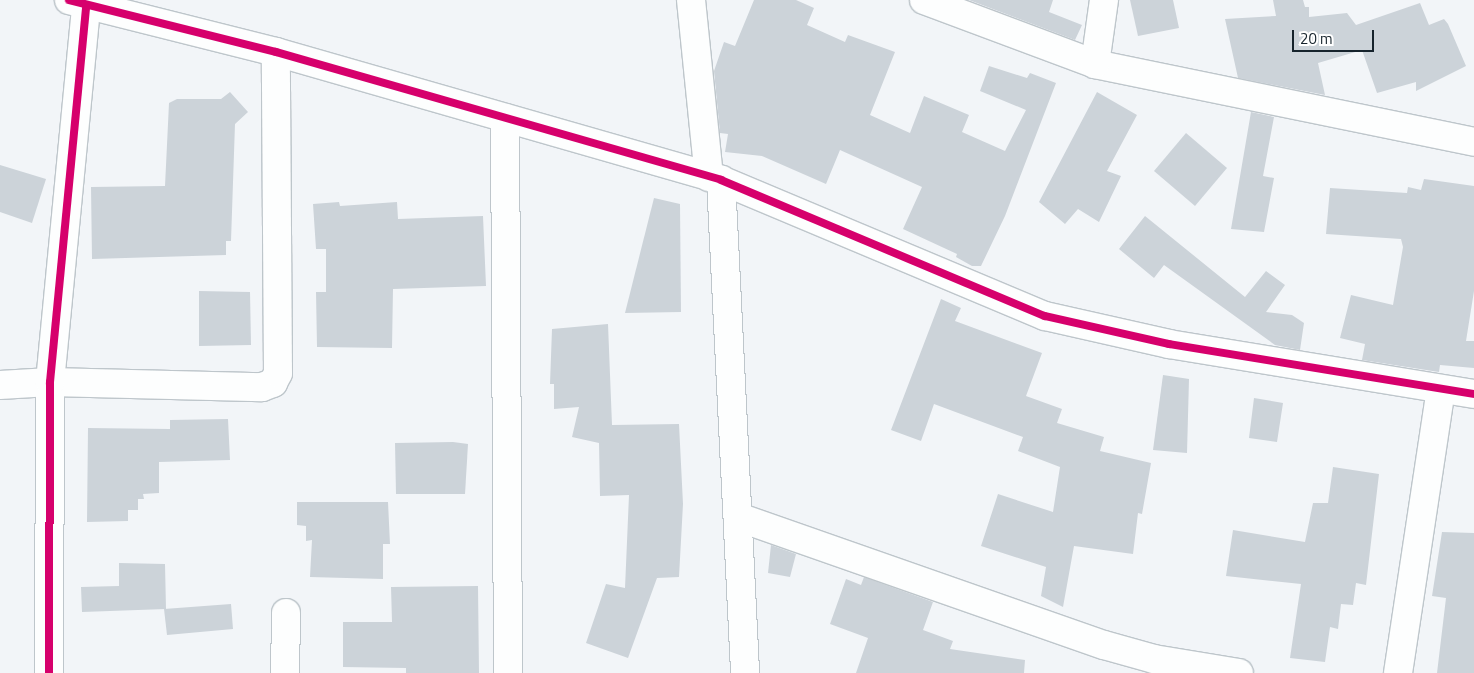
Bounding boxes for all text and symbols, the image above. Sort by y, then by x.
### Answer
scale bar [1294,20,1376,52]
text: 20 m [1300,27,1333,50]

